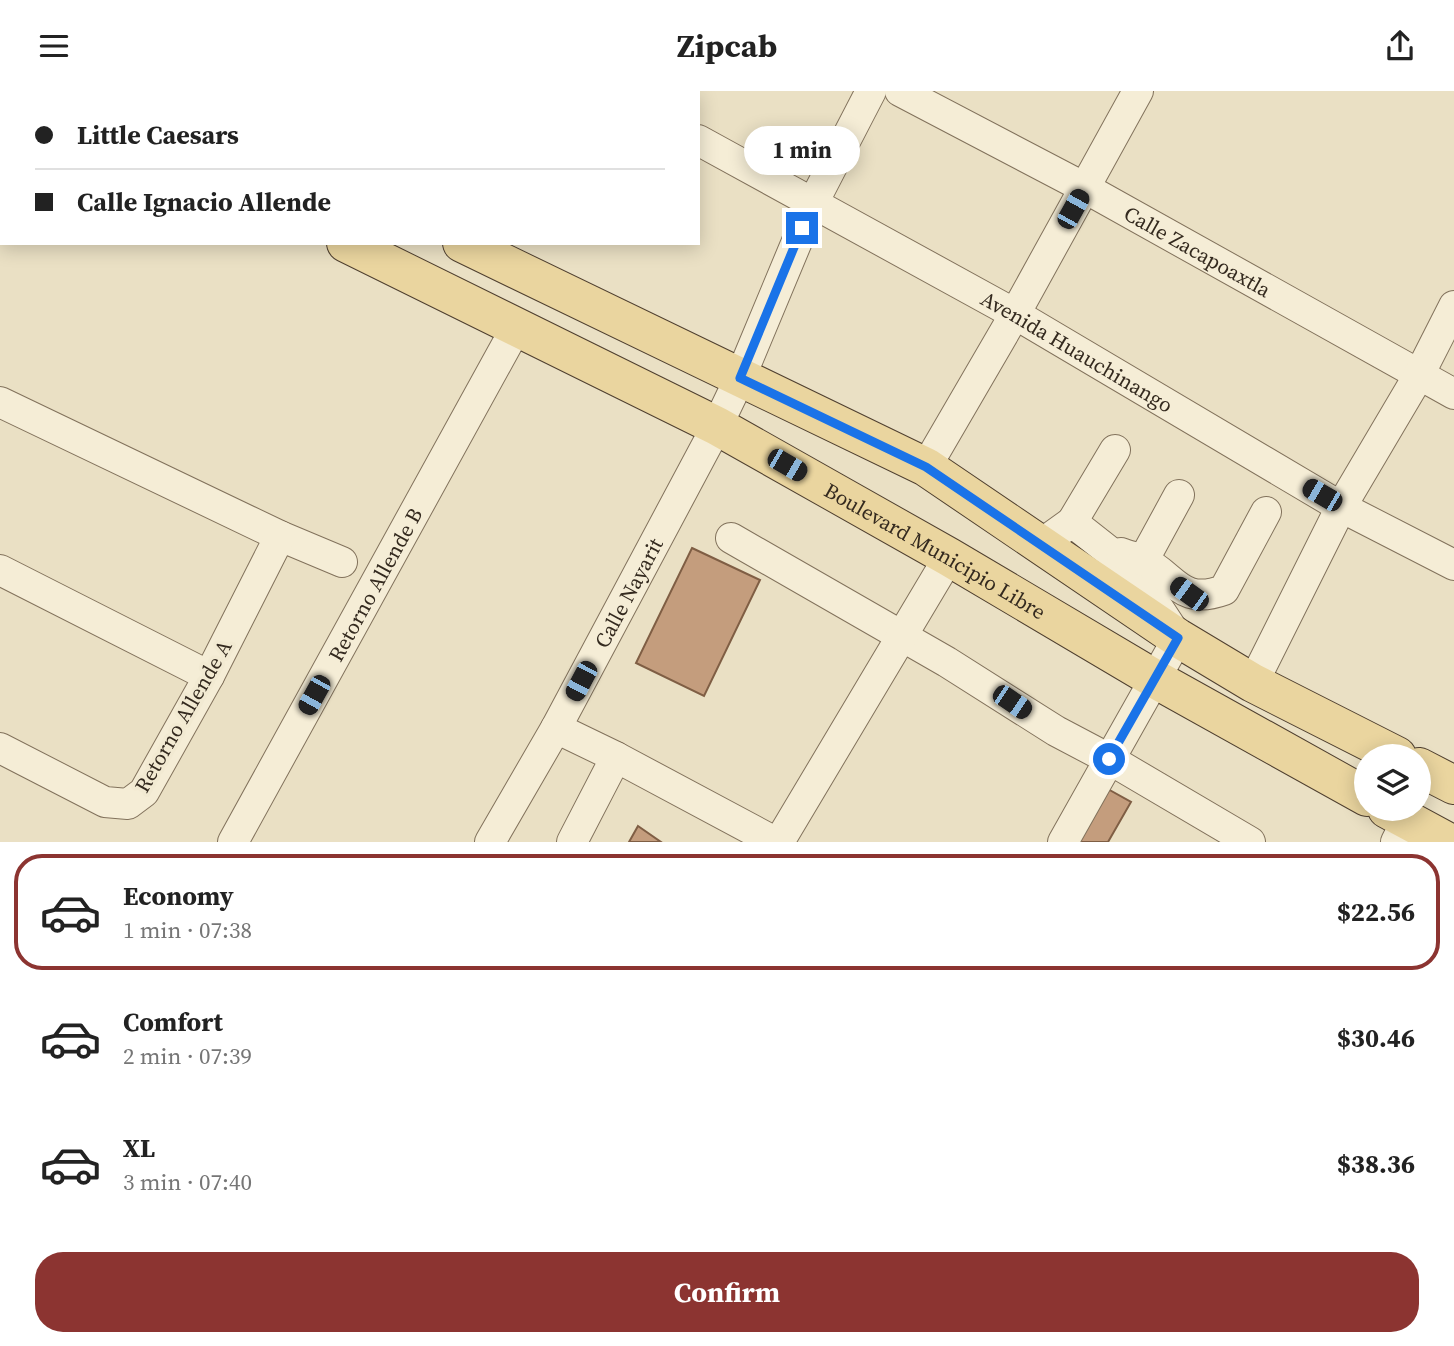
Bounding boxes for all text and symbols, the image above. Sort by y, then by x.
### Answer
text: Zipcab [677,24,777,68]
icon: menu [35,27,73,65]
icon: share [1381,27,1419,65]
text: Little Caesars [77,117,239,153]
callout: 1 min [744,127,860,176]
text: 1 min [772,134,832,166]
text: Calle Ignacio Allende [77,184,331,220]
car [1054,186,1093,232]
street label: Calle Zacapoaxtla [1119,198,1277,304]
route end [786,212,818,244]
street label: Avenida Huauchinango [976,284,1179,419]
car [764,445,811,485]
street label: Boulevard Municipio Libre [819,475,1052,626]
car [1299,475,1346,515]
street label: Retorno Allende B [321,502,429,666]
street label: Calle Nayarit [587,532,669,653]
car [1166,573,1213,615]
street label: Retorno Allende A [127,634,239,798]
car [562,658,601,704]
car [295,672,334,718]
car [989,682,1036,722]
route start [1093,743,1125,775]
map controls [1354,744,1431,821]
button: layers [1354,744,1431,821]
text: Economy [123,878,234,914]
icon: car [39,881,102,944]
text: $22.56 [1337,894,1415,930]
text: 1 min · 07:38 [123,914,252,946]
text: Comfort [123,1004,223,1040]
icon: car [39,1007,102,1070]
text: $30.46 [1337,1020,1415,1056]
text: 2 min · 07:39 [123,1040,252,1072]
text: XL [123,1130,155,1166]
icon: car [39,1133,102,1196]
text: $38.36 [1337,1146,1415,1182]
text: 3 min · 07:40 [123,1166,252,1198]
button: Confirm [35,1252,1419,1332]

